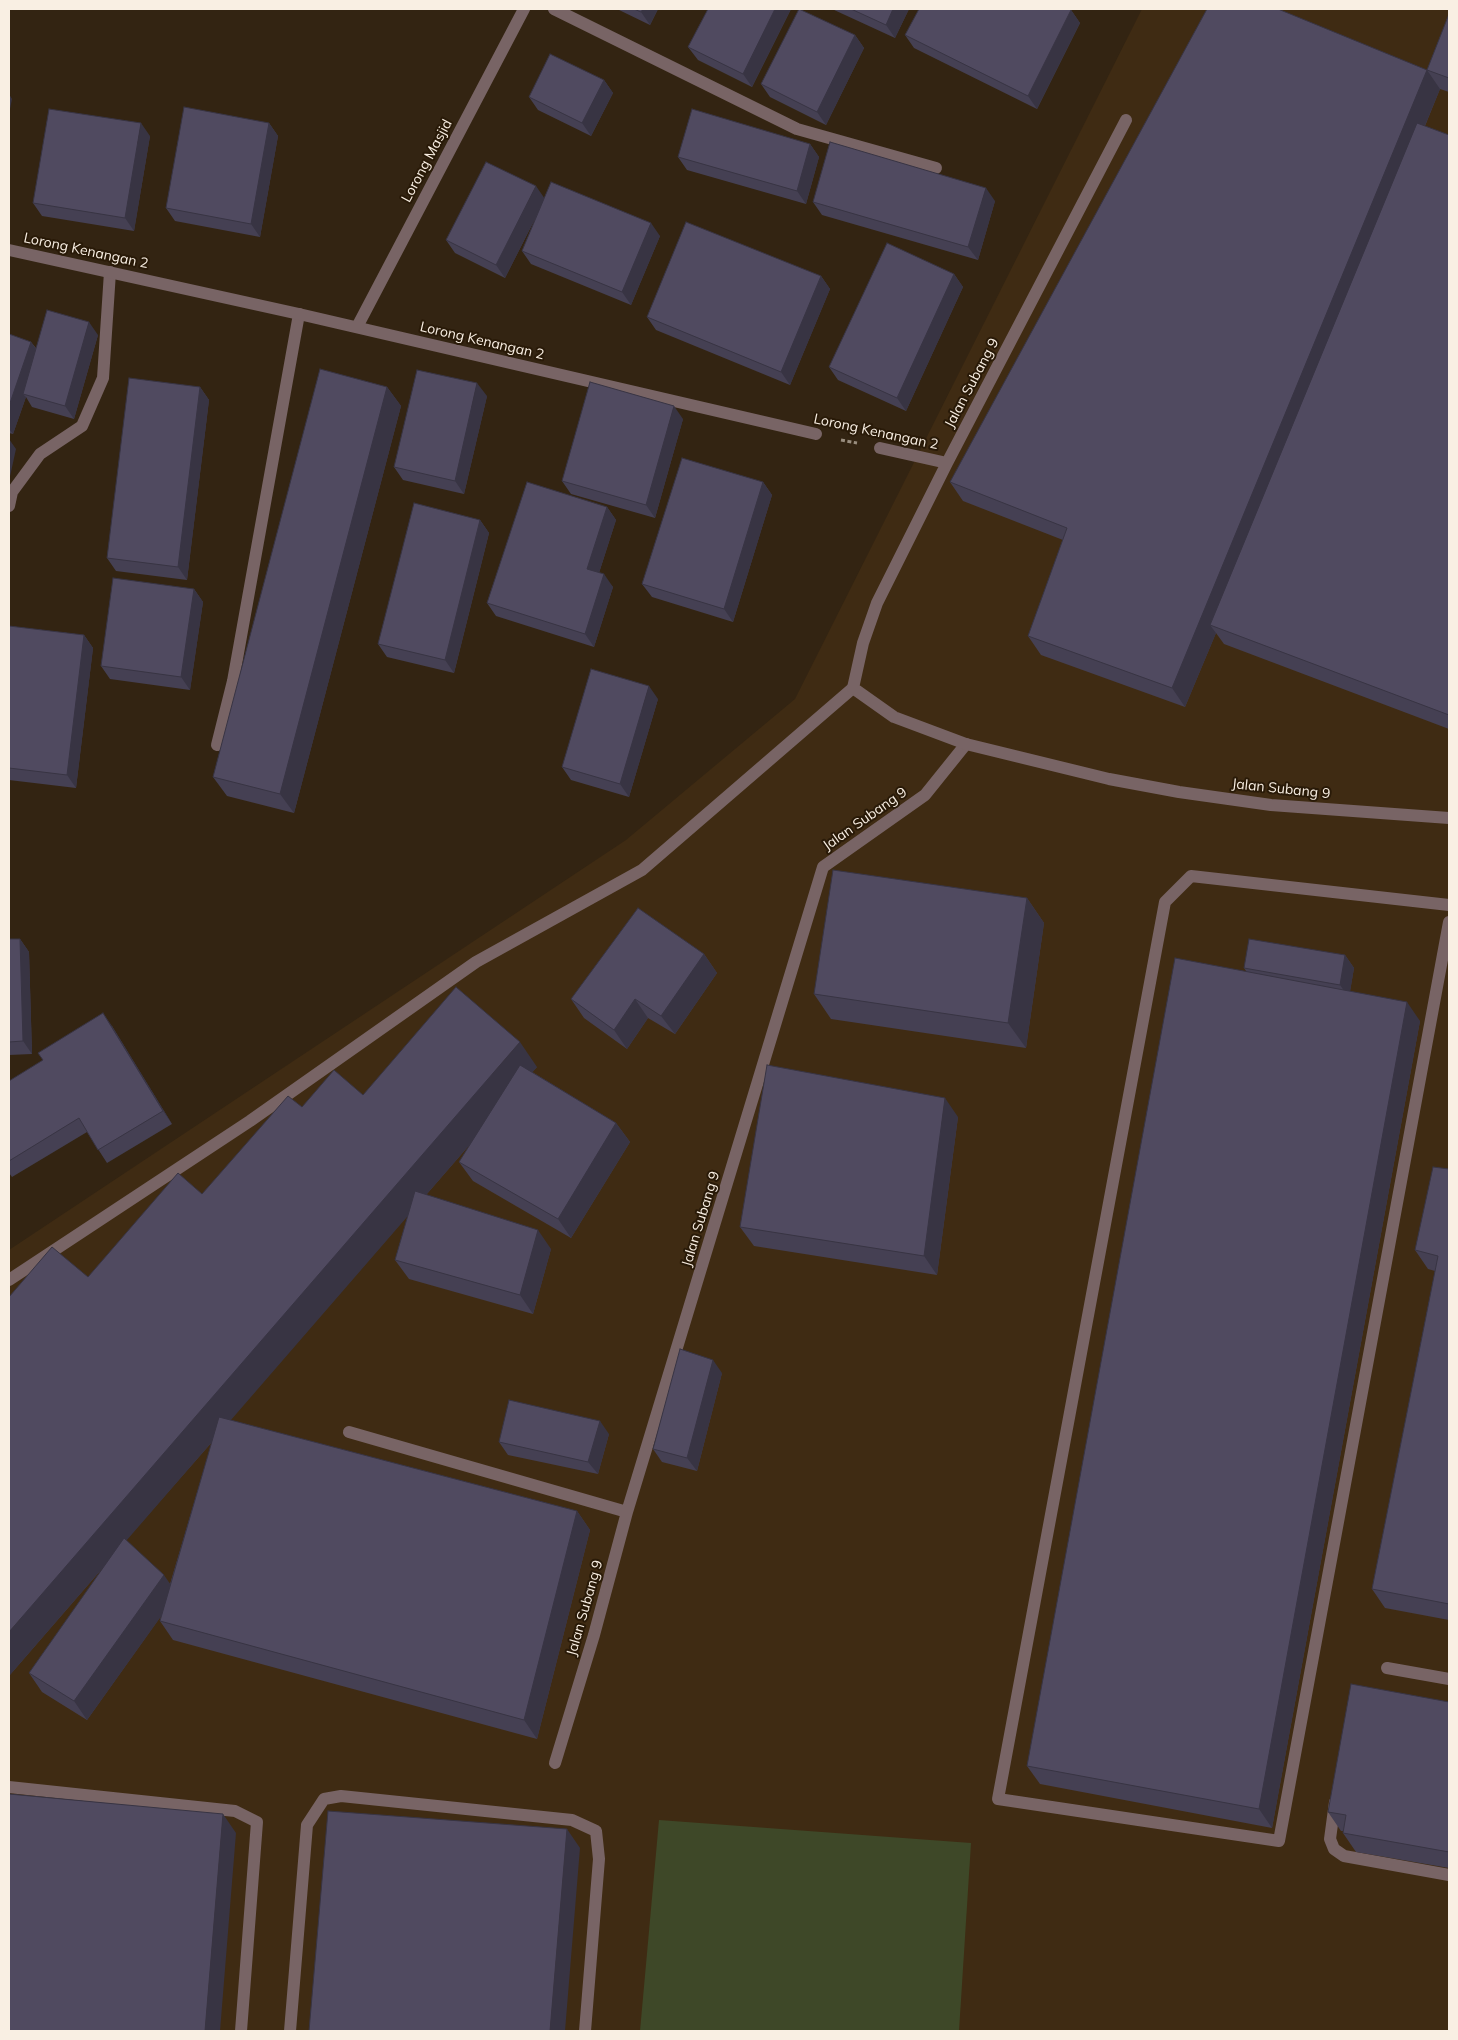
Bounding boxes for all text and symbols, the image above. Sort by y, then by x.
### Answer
street label: Lorong Masjid [398,117,456,205]
street label: Lorong Kenangan 2 [22,230,150,272]
street label: Lorong Kenangan 2 [418,319,546,363]
street label: Jalan Subang 9 [941,335,1003,431]
street label: Lorong Kenangan 2 [812,411,940,453]
street label: Jalan Subang 9 [1231,775,1331,803]
street label: Jalan Subang 9 [820,784,910,854]
street label: Jalan Subang 9 [679,1169,723,1269]
street label: Jalan Subang 9 [563,1558,607,1658]

